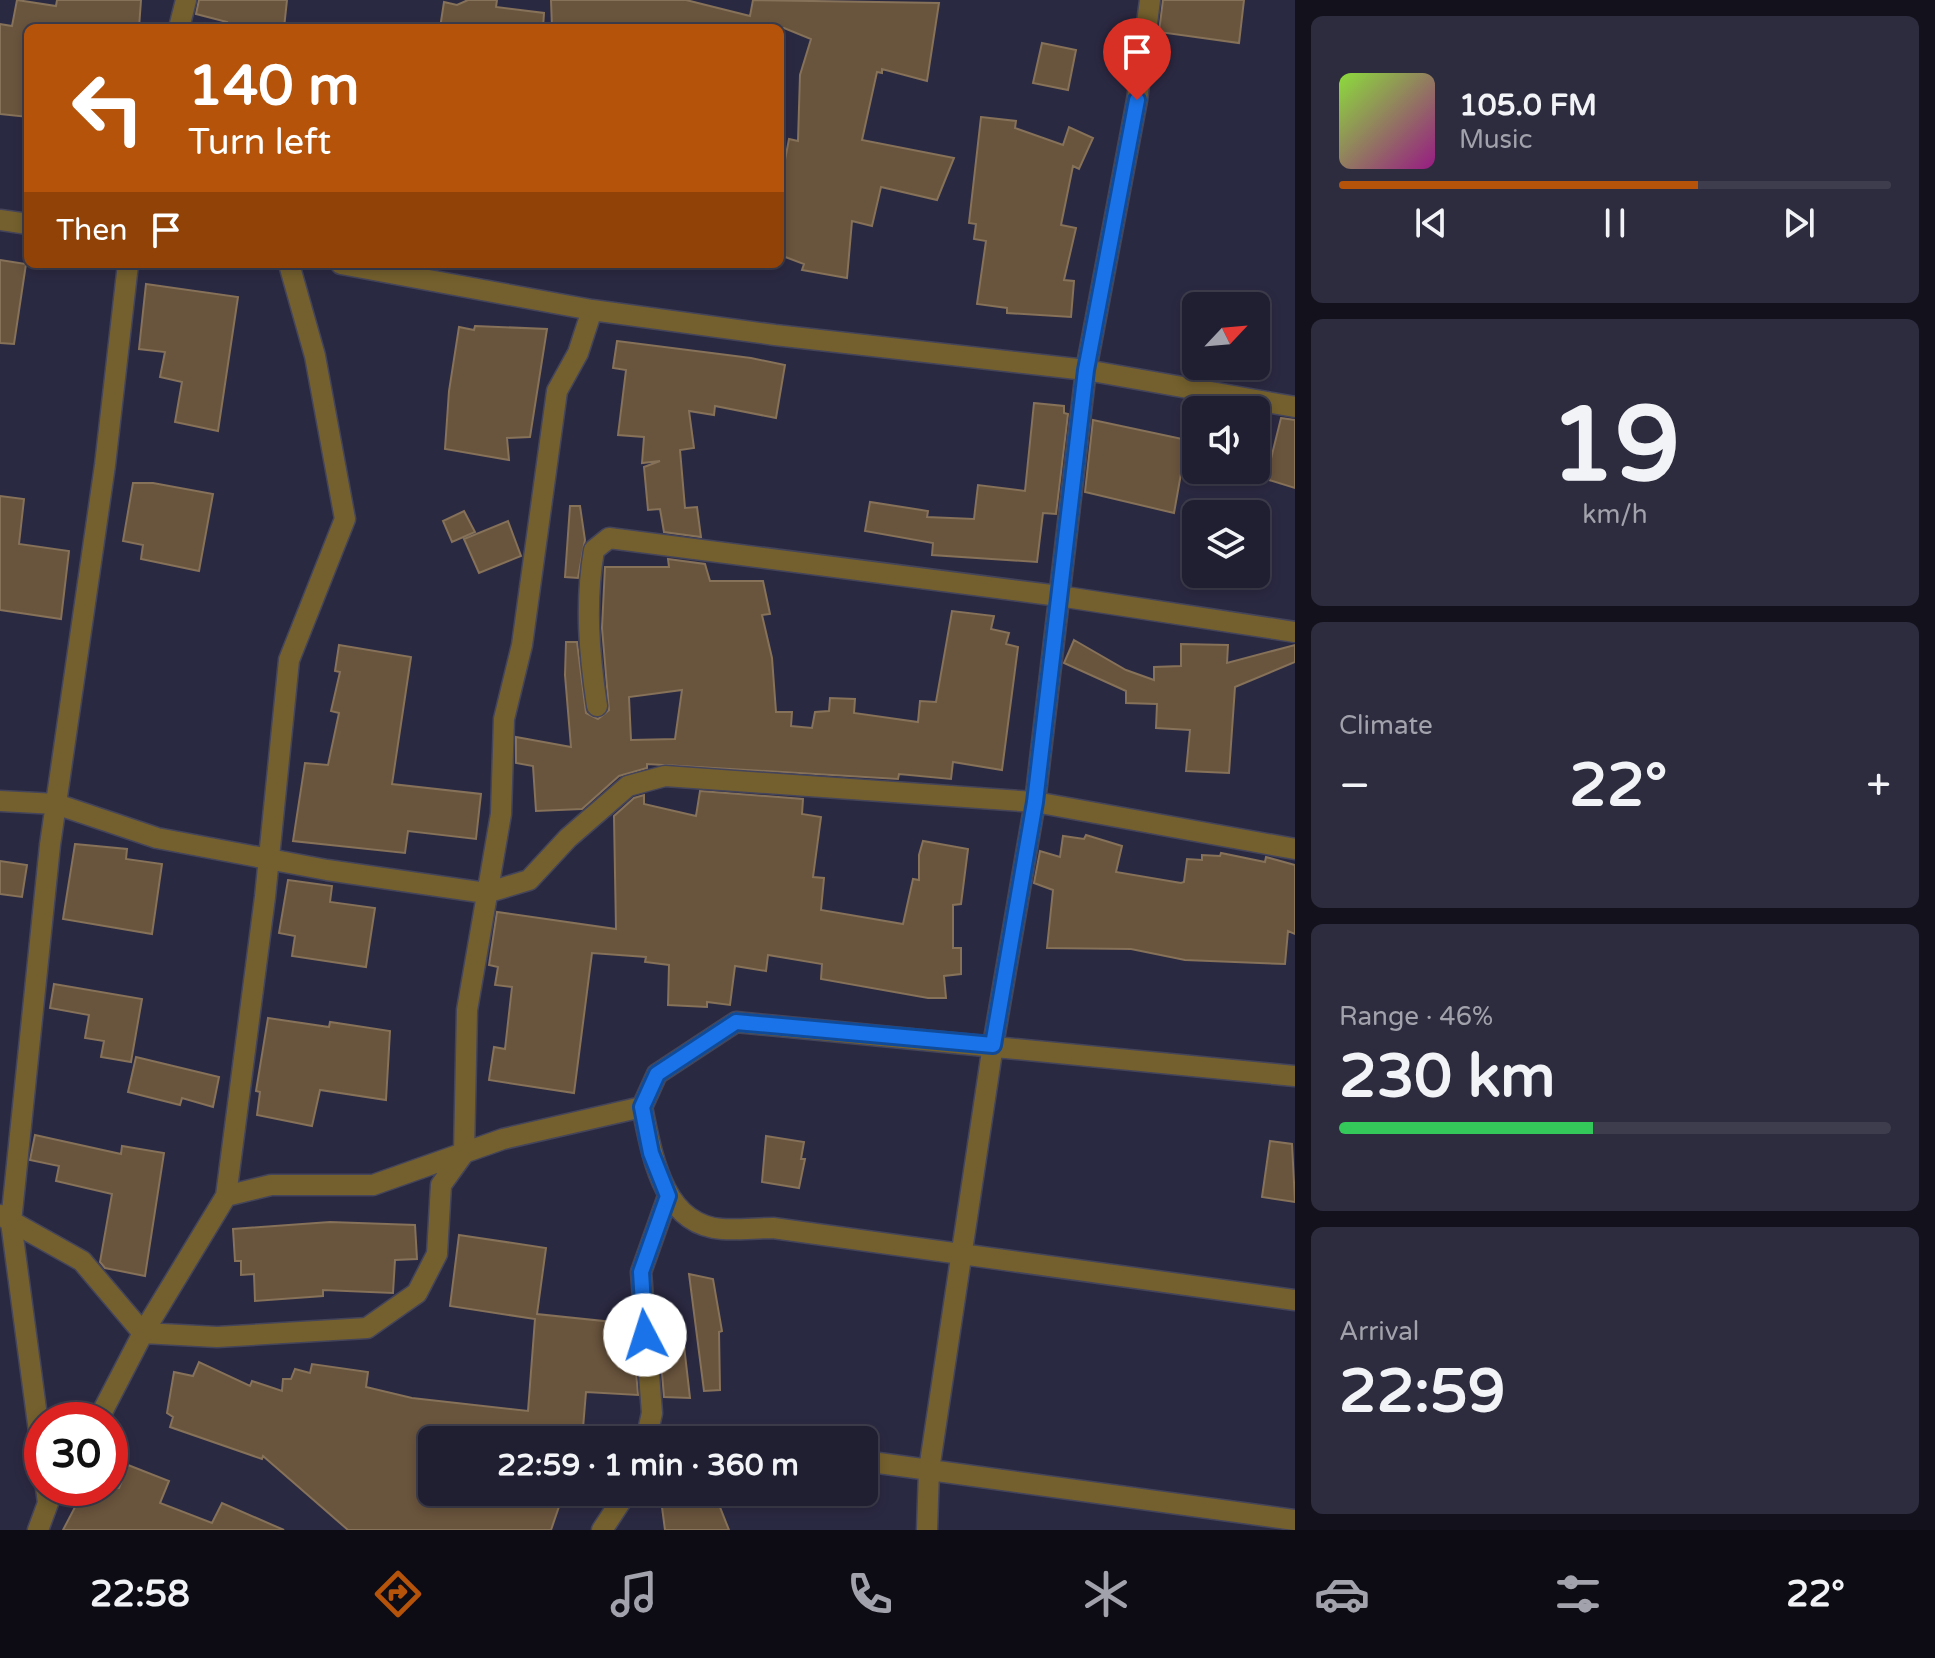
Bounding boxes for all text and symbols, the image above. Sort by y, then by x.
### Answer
pin [1103,18,1171,100]
icon: arrive [1115,30,1159,74]
text: 140 m [188,53,359,120]
icon: left [56,56,160,160]
text: 105.0 FM [1459,87,1597,124]
text: Turn left [188,121,331,164]
text: Music [1459,124,1532,155]
icon: previous [1409,201,1453,245]
icon: pause [1593,201,1637,245]
icon: next [1777,201,1821,245]
icon: arrive [144,208,188,252]
text: Then [56,212,128,249]
north arrow [1182,292,1270,380]
map controls [1182,292,1270,588]
text: 19 [1550,384,1680,509]
button: sound [1182,396,1270,484]
text: km/h [1582,499,1648,530]
button: layers [1182,500,1270,588]
text: Climate [1339,710,1433,741]
text: 22° [1569,750,1667,822]
text: − [1339,760,1370,813]
text: + [1866,760,1891,813]
text: Range · 46% [1339,1001,1493,1032]
text: 230 km [1339,1041,1555,1113]
position arrow [603,1293,687,1377]
text: Arrival [1339,1316,1419,1347]
text: 22:59 [1339,1356,1505,1428]
speed limit sign: 30 [24,1402,128,1506]
text: 22:59 · 1 min · 360 m [497,1447,799,1484]
icon: directions [370,1566,426,1622]
icon: music [606,1566,662,1622]
icon: phone [842,1566,898,1622]
icon: climate [1078,1566,1134,1622]
icon: car [1314,1566,1370,1622]
icon: filters [1550,1566,1606,1622]
text: 22:58 [90,1573,190,1616]
text: 22° [1786,1573,1845,1616]

